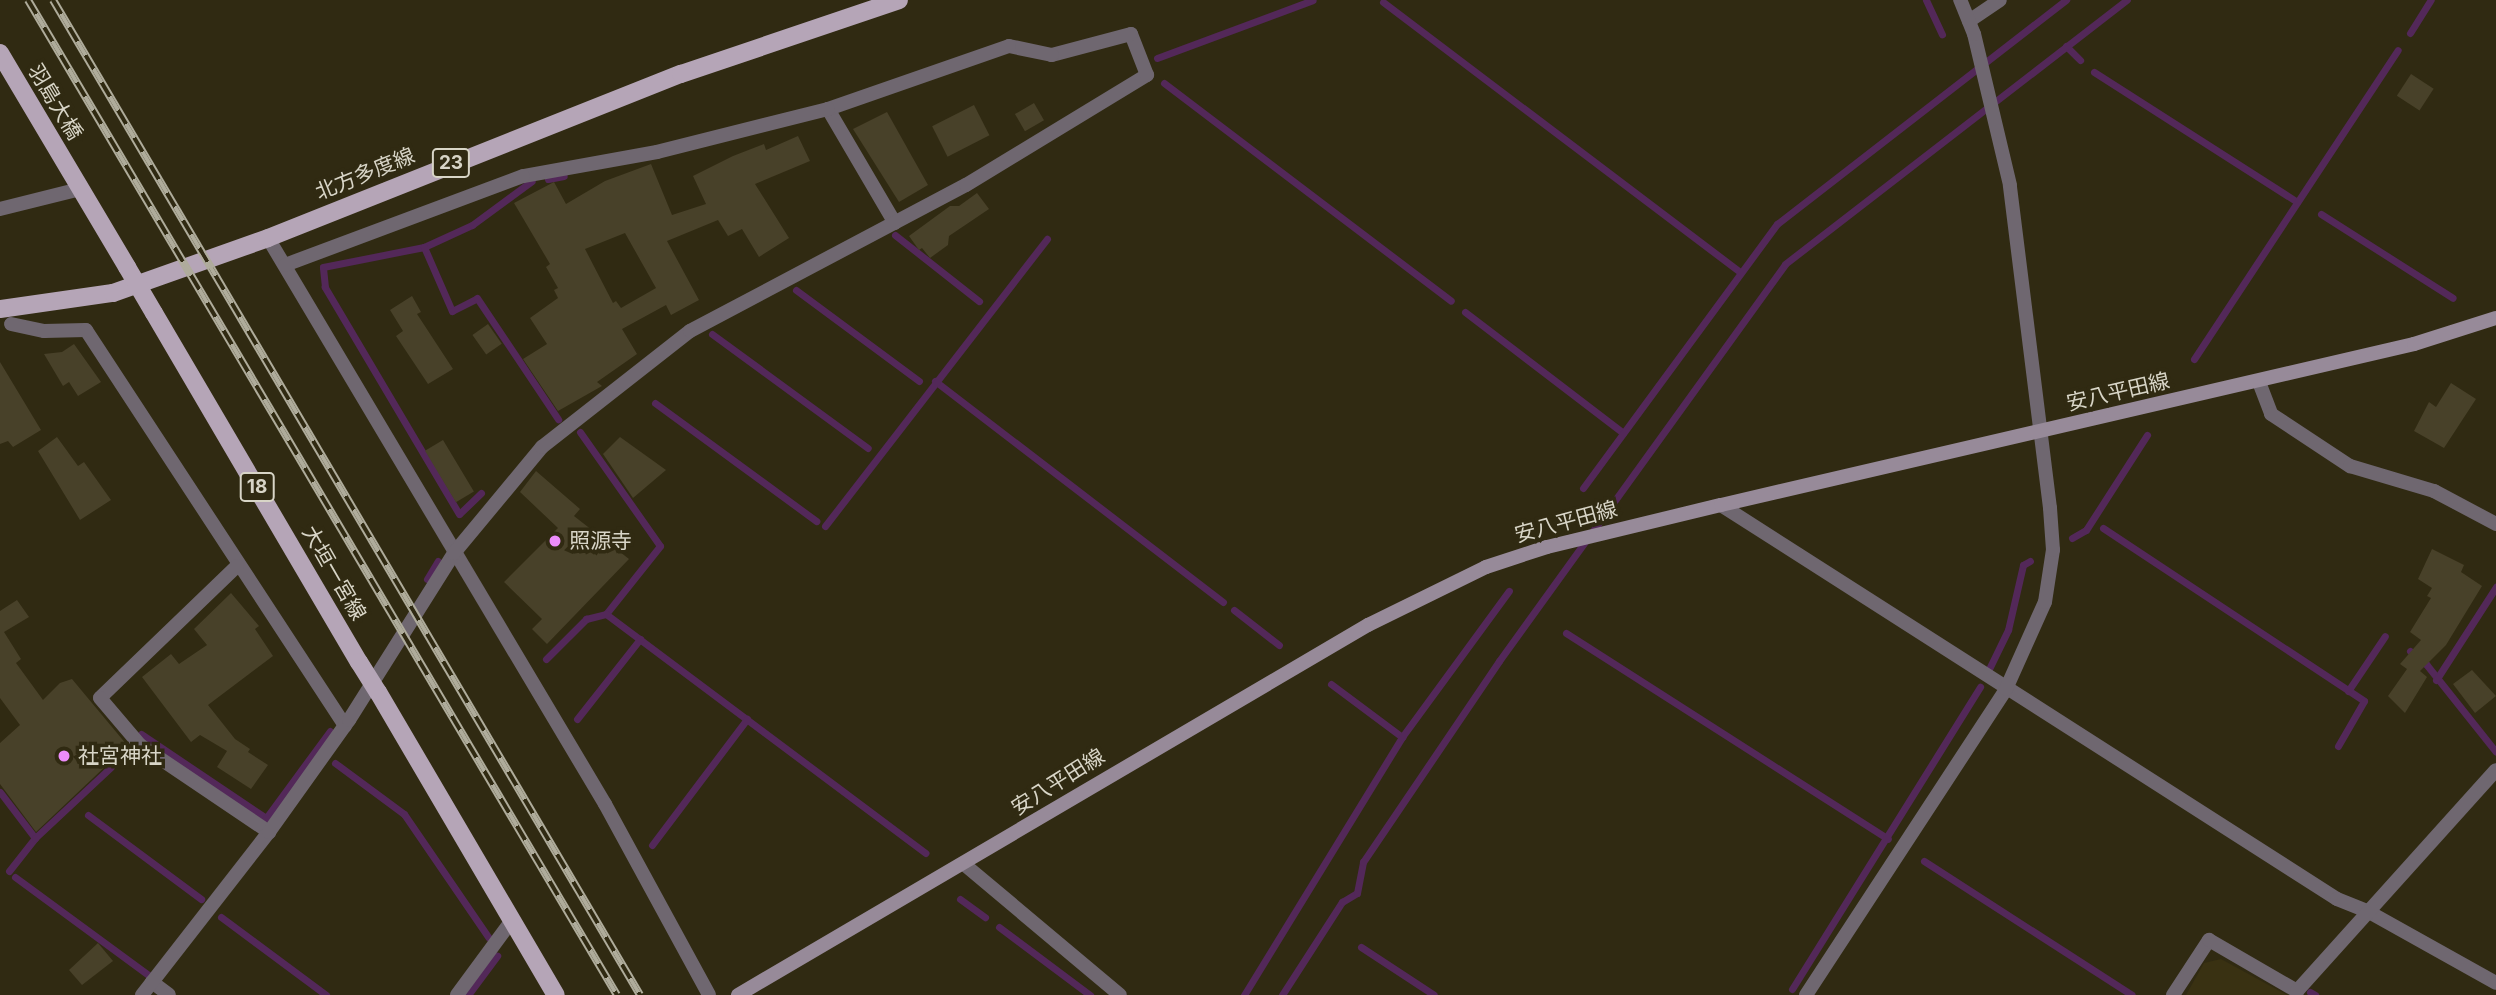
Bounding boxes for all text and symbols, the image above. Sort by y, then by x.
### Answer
street label: 羽島大橋 [23,60,87,144]
street label: 北方多度線 [312,143,418,205]
road number: 23 [432,148,470,178]
street label: 安八平田線 [2064,368,2172,416]
road number: 18 [240,472,274,502]
street label: 安八平田線 [1512,496,1620,548]
street label: 大垣一宮線 [297,521,371,625]
place label: 照源寺 [569,528,632,554]
marker: 照源寺 [547,533,563,549]
place label: 社宮神社 [78,743,162,769]
street label: 安八平田線 [1007,743,1109,821]
marker: 社宮神社 [56,748,72,764]

